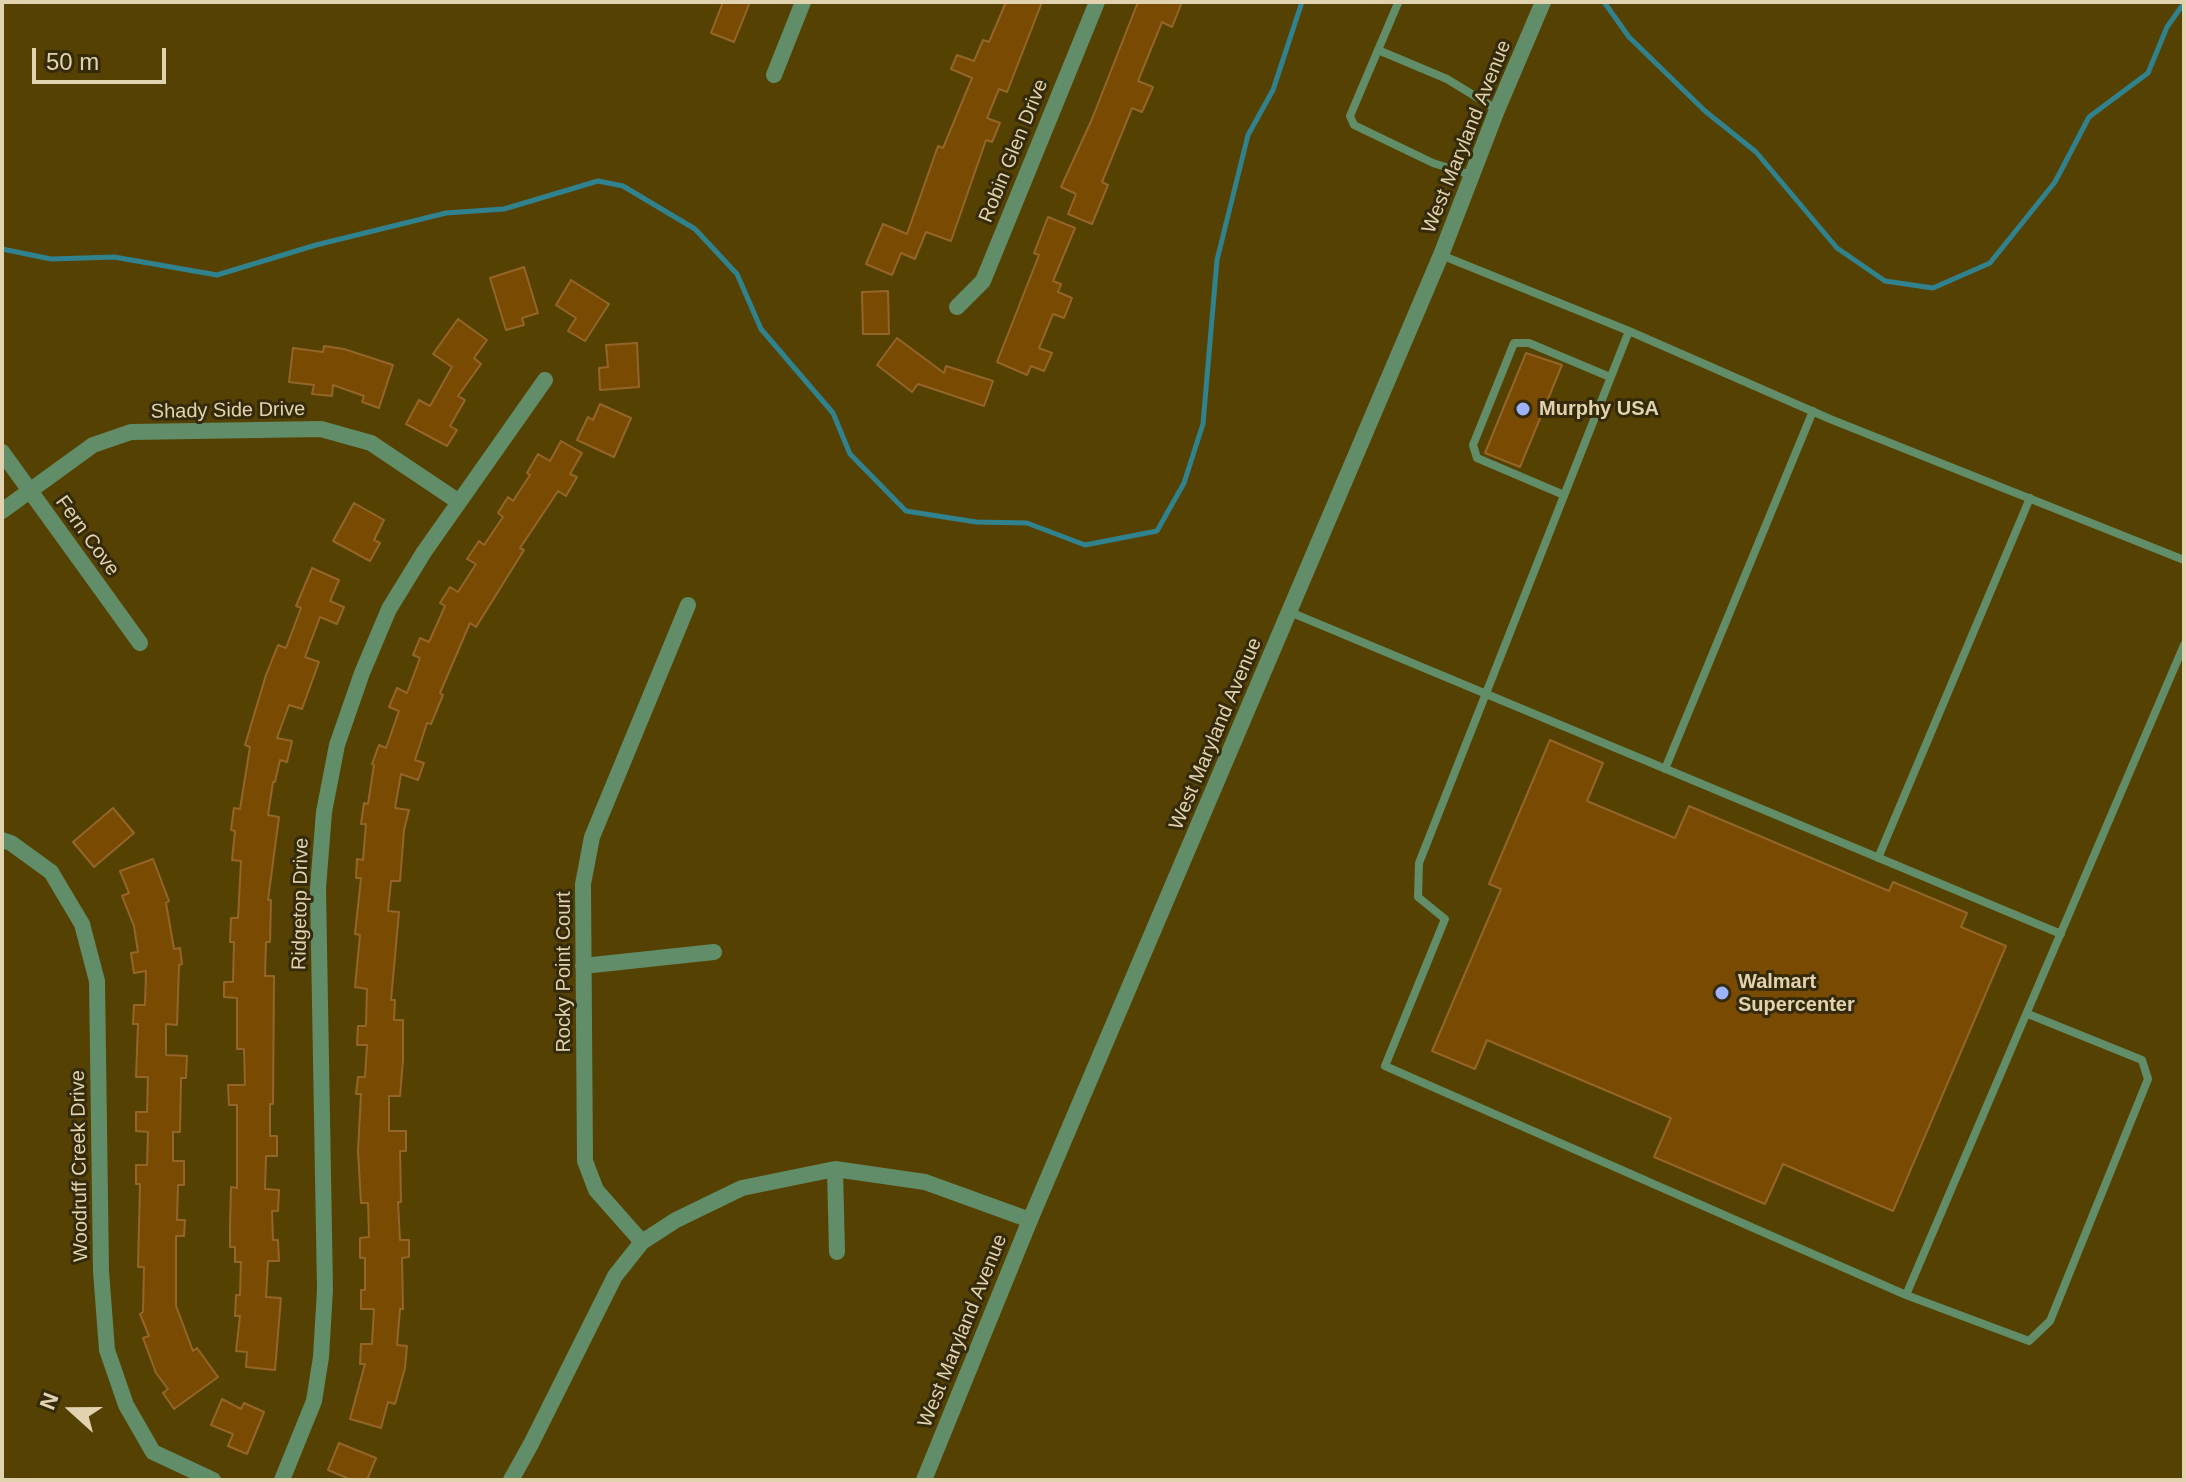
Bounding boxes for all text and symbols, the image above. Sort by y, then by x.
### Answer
scale bar [36,32,170,82]
street label: West Maryland Avenue [1417,37,1517,237]
text: 50 m [46,48,99,75]
street label: Robin Glen Drive [974,76,1054,226]
place label: Murphy USA [1539,397,1659,421]
street label: Shady Side Drive [151,398,305,424]
marker: Murphy USA [1514,400,1532,418]
street label: Fern Cove [50,491,124,581]
street label: West Maryland Avenue [1165,634,1267,834]
street label: Ridgetop Drive [288,838,314,970]
street label: Rocky Point Court [552,891,576,1053]
place label: Walmart Supercenter [1738,970,1855,1017]
marker: Walmart Supercenter [1713,984,1731,1002]
street label: Woodruff Creek Drive [66,1070,94,1262]
street label: West Maryland Avenue [913,1231,1013,1431]
north arrow [32,1370,112,1450]
text: N [35,1389,64,1413]

